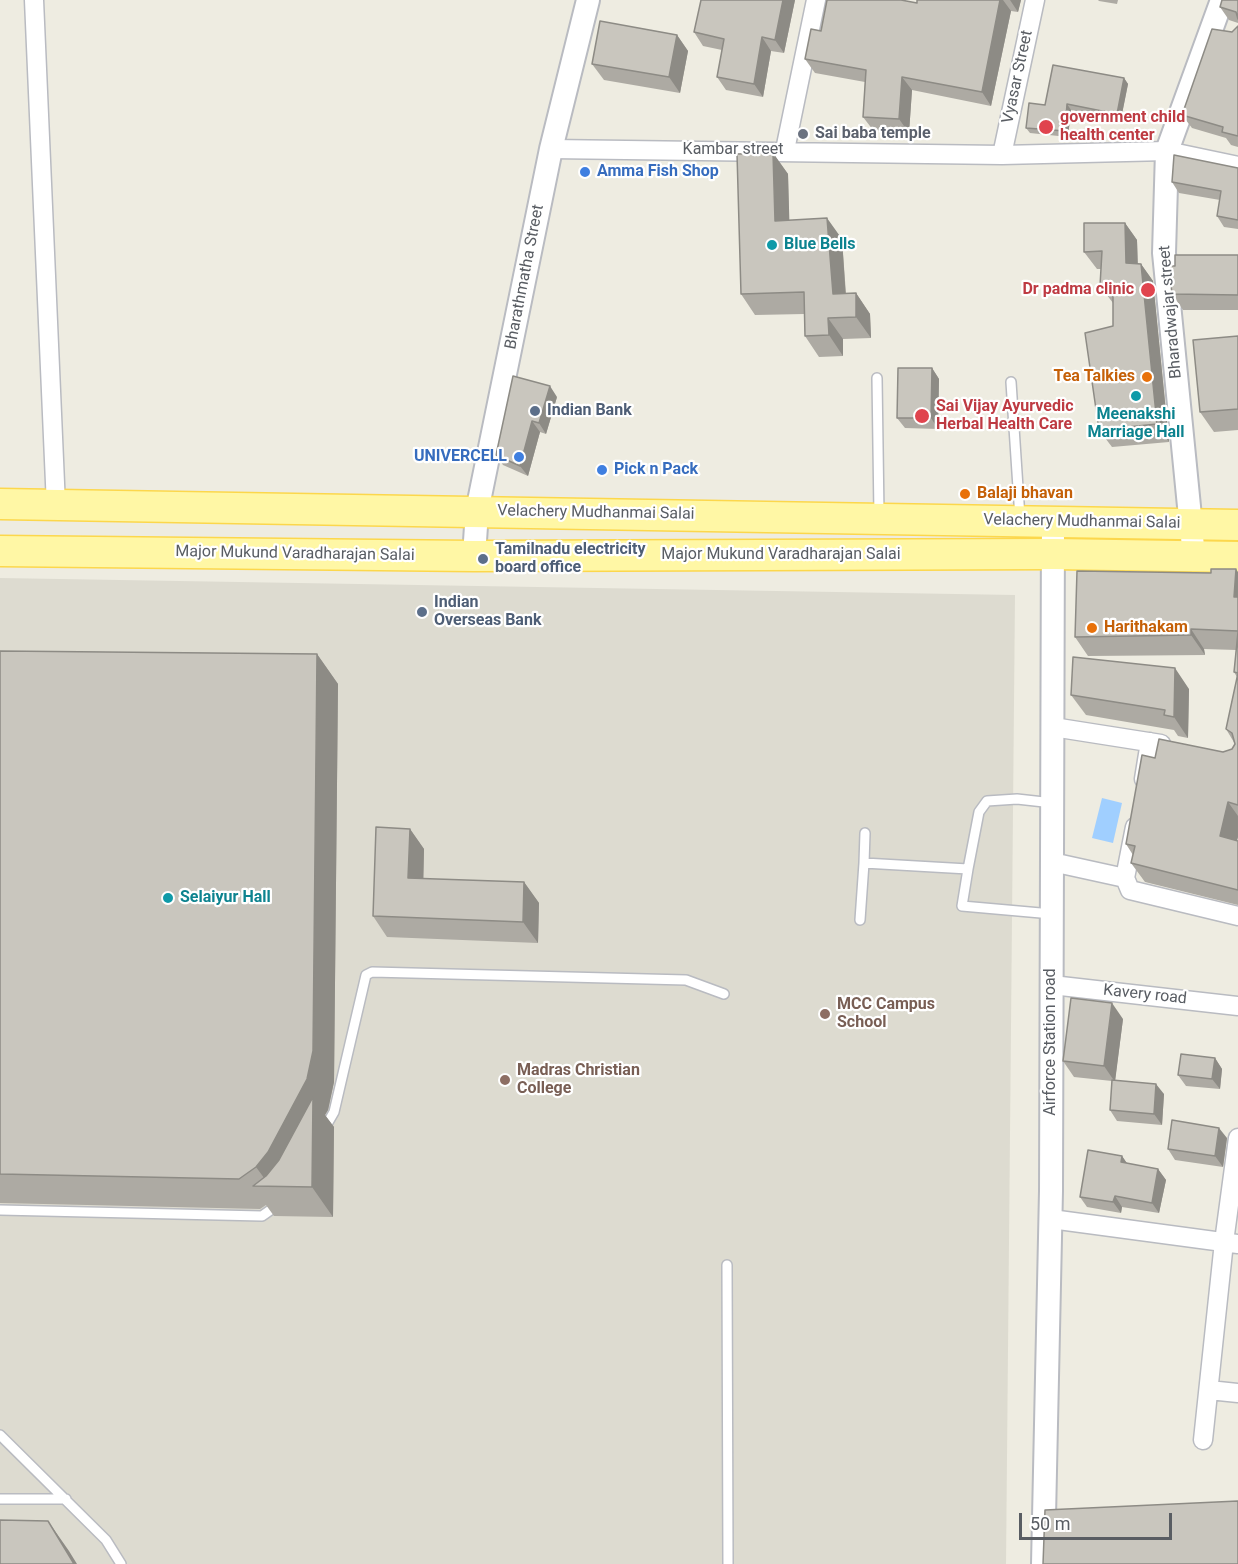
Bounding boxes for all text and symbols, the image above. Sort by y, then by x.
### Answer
street label: Vyasar Street [999,29,1037,125]
place label: government child health center [1060,108,1185,146]
marker: government child health center [1037,118,1055,136]
place label: Sai baba temple [815,124,931,144]
marker: Sai baba temple [796,127,810,141]
street label: Kambar street [683,140,783,160]
place label: Amma Fish Shop [597,162,719,182]
marker: Amma Fish Shop [578,165,592,179]
street label: Bharathmatha Street [502,203,548,351]
place label: Blue Bells [784,235,856,255]
marker: Blue Bells [765,238,779,252]
street label: Bharadwajar street [1156,244,1186,380]
place label: Dr padma clinic [1022,280,1134,300]
marker: Dr padma clinic [1139,281,1157,299]
place label: Tea Talkies [1053,367,1135,387]
marker: Tea Talkies [1140,370,1154,384]
marker: Meenakshi Marriage Hall [1129,389,1143,403]
place label: Sai Vijay Ayurvedic Herbal Health Care [936,397,1074,435]
place label: Indian Bank [547,401,632,421]
marker: Indian Bank [528,404,542,418]
place label: Meenakshi Marriage Hall [1087,405,1185,443]
marker: Sai Vijay Ayurvedic Herbal Health Care [913,407,931,425]
place label: UNIVERCELL [414,447,507,467]
marker: UNIVERCELL [512,450,526,464]
place label: Pick n Pack [614,460,698,480]
marker: Pick n Pack [595,463,609,477]
place label: Balaji bhavan [977,484,1073,504]
marker: Balaji bhavan [958,487,972,501]
street label: Velachery Mudhanmai Salai [497,502,695,524]
street label: Velachery Mudhanmai Salai [983,511,1181,533]
place label: Tamilnadu electricity board office [495,540,646,578]
street label: Major Mukund Varadharajan Salai [175,542,415,566]
street label: Major Mukund Varadharajan Salai [661,545,901,565]
marker: Tamilnadu electricity board office [476,552,490,566]
place label: Indian Overseas Bank [434,593,541,631]
marker: Indian Overseas Bank [415,605,429,619]
place label: Harithakam [1104,618,1188,638]
marker: Harithakam [1085,621,1099,635]
place label: Selaiyur Hall [180,888,271,908]
marker: Selaiyur Hall [161,891,175,905]
street label: Airforce Station road [1041,968,1061,1116]
street label: Kavery road [1102,981,1188,1009]
place label: MCC Campus School [837,995,935,1033]
marker: MCC Campus School [818,1007,832,1021]
place label: Madras Christian College [517,1061,640,1099]
marker: Madras Christian College [498,1073,512,1087]
scale bar [1022,1501,1175,1539]
text: 50 m [1030,1513,1070,1534]

